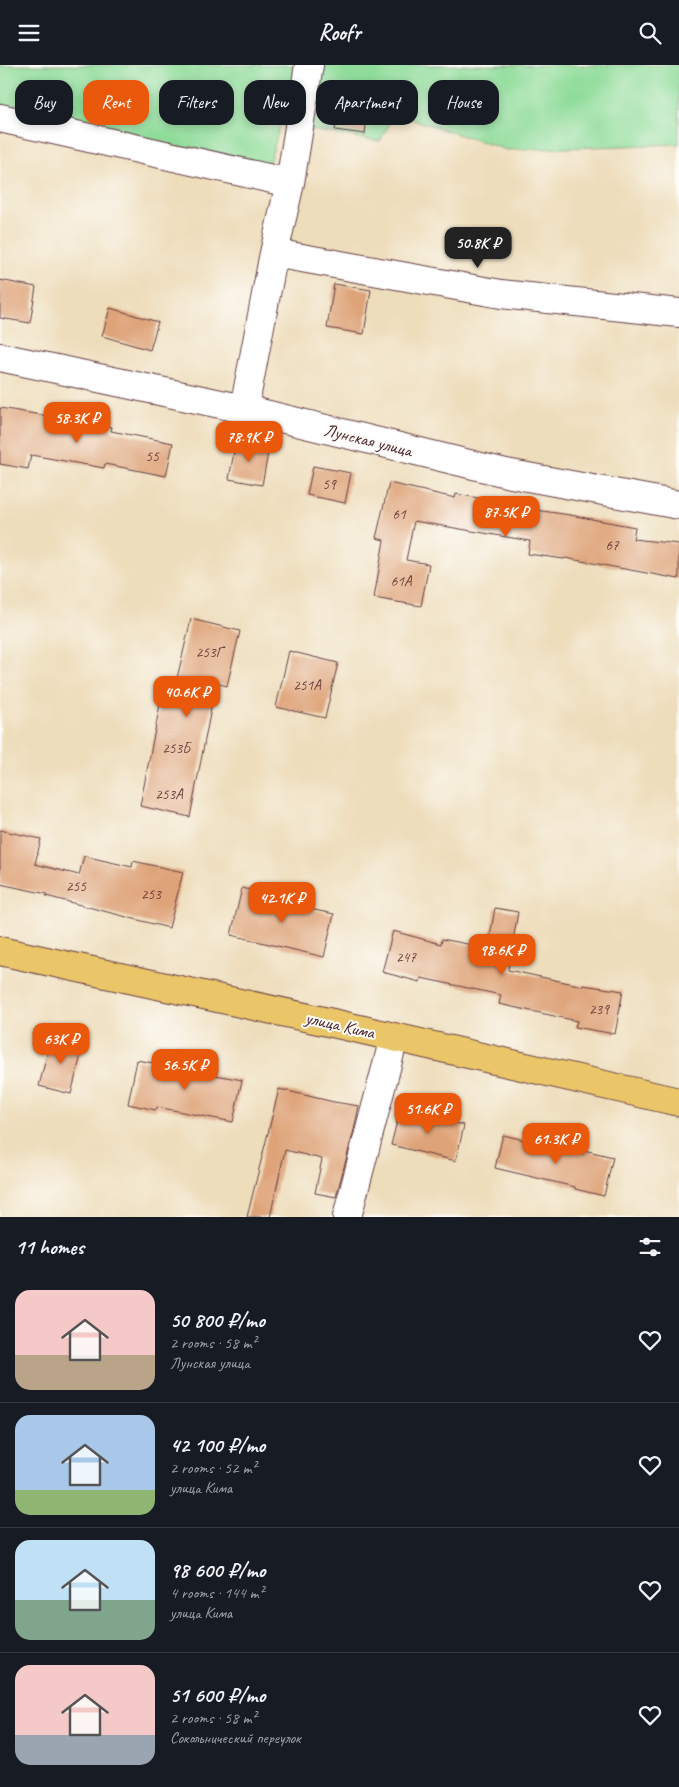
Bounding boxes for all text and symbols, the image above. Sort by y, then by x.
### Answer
icon: menu [15,19,43,47]
text: Roofr [318,19,361,47]
icon: search [636,19,664,47]
chip: Buy [15,80,73,125]
chip: Rent [83,80,149,125]
chip: Filters [159,80,234,125]
chip: New [244,80,306,125]
chip: Apartment [316,80,418,125]
chip: House [428,80,499,125]
pin: 50.8K ₽ [432,227,524,269]
text: 50.8K ₽ [456,233,500,253]
pin: 58.3K ₽ [31,401,123,444]
text: 58.3K ₽ [55,408,99,428]
street label: Лунская улица [322,418,416,462]
pin: 78.9K ₽ [203,421,295,463]
text: 78.9K ₽ [227,427,271,447]
house number: 55 [145,447,160,466]
house number: 59 [322,475,337,494]
pin: 87.5K ₽ [460,495,552,538]
text: 87.5K ₽ [484,502,528,522]
house number: 61 [392,505,407,524]
house number: 67 [605,536,620,555]
house number: 61А [390,572,413,591]
house number: 253Г [195,643,226,662]
pin: 40.6K ₽ [141,675,233,718]
house number: 251А [293,676,322,695]
text: 40.6K ₽ [164,682,210,702]
house number: 253Б [162,739,192,758]
house number: 253А [155,785,184,804]
house number: 255 [66,877,87,896]
pin: 42.1K ₽ [236,881,328,924]
house number: 253 [141,885,162,904]
text: 42.1K ₽ [259,888,305,908]
pin: 98.6K ₽ [456,933,548,976]
text: 98.6K ₽ [479,940,525,960]
house number: 247 [396,948,417,967]
house number: 239 [589,1000,610,1019]
street label: улица Кима [302,1006,378,1044]
pin: 63K ₽ [26,1023,96,1065]
text: 63K ₽ [43,1029,79,1049]
pin: 56.5K ₽ [139,1049,231,1091]
text: 56.5K ₽ [163,1055,207,1075]
pin: 51.6K ₽ [382,1093,474,1135]
text: 51.6K ₽ [405,1099,451,1119]
pin: 61.3K ₽ [510,1123,602,1165]
text: 61.3K ₽ [533,1129,579,1149]
icon: filters [636,1233,664,1261]
text: 11 homes [15,1234,84,1260]
text: 50 800 ₽/mo [170,1307,265,1333]
icon: home [55,1310,115,1370]
icon: heart [636,1326,664,1354]
text: 2 rooms · 58 m² [170,1333,256,1353]
text: Лунская улица [170,1353,250,1373]
text: 42 100 ₽/mo [170,1432,265,1458]
icon: home [55,1435,115,1495]
icon: heart [636,1451,664,1479]
text: 2 rooms · 52 m² [170,1458,256,1478]
text: улица Кима [170,1478,232,1498]
text: 98 600 ₽/mo [170,1557,265,1583]
icon: home [55,1560,115,1620]
icon: heart [636,1576,664,1604]
text: 4 rooms · 144 m² [170,1583,264,1603]
text: улица Кима [170,1603,232,1623]
text: 51 600 ₽/mo [170,1682,265,1708]
icon: home [55,1685,115,1745]
icon: heart [636,1701,664,1729]
text: 2 rooms · 58 m² [170,1708,256,1728]
text: Сокольнический переулок [170,1728,301,1748]

